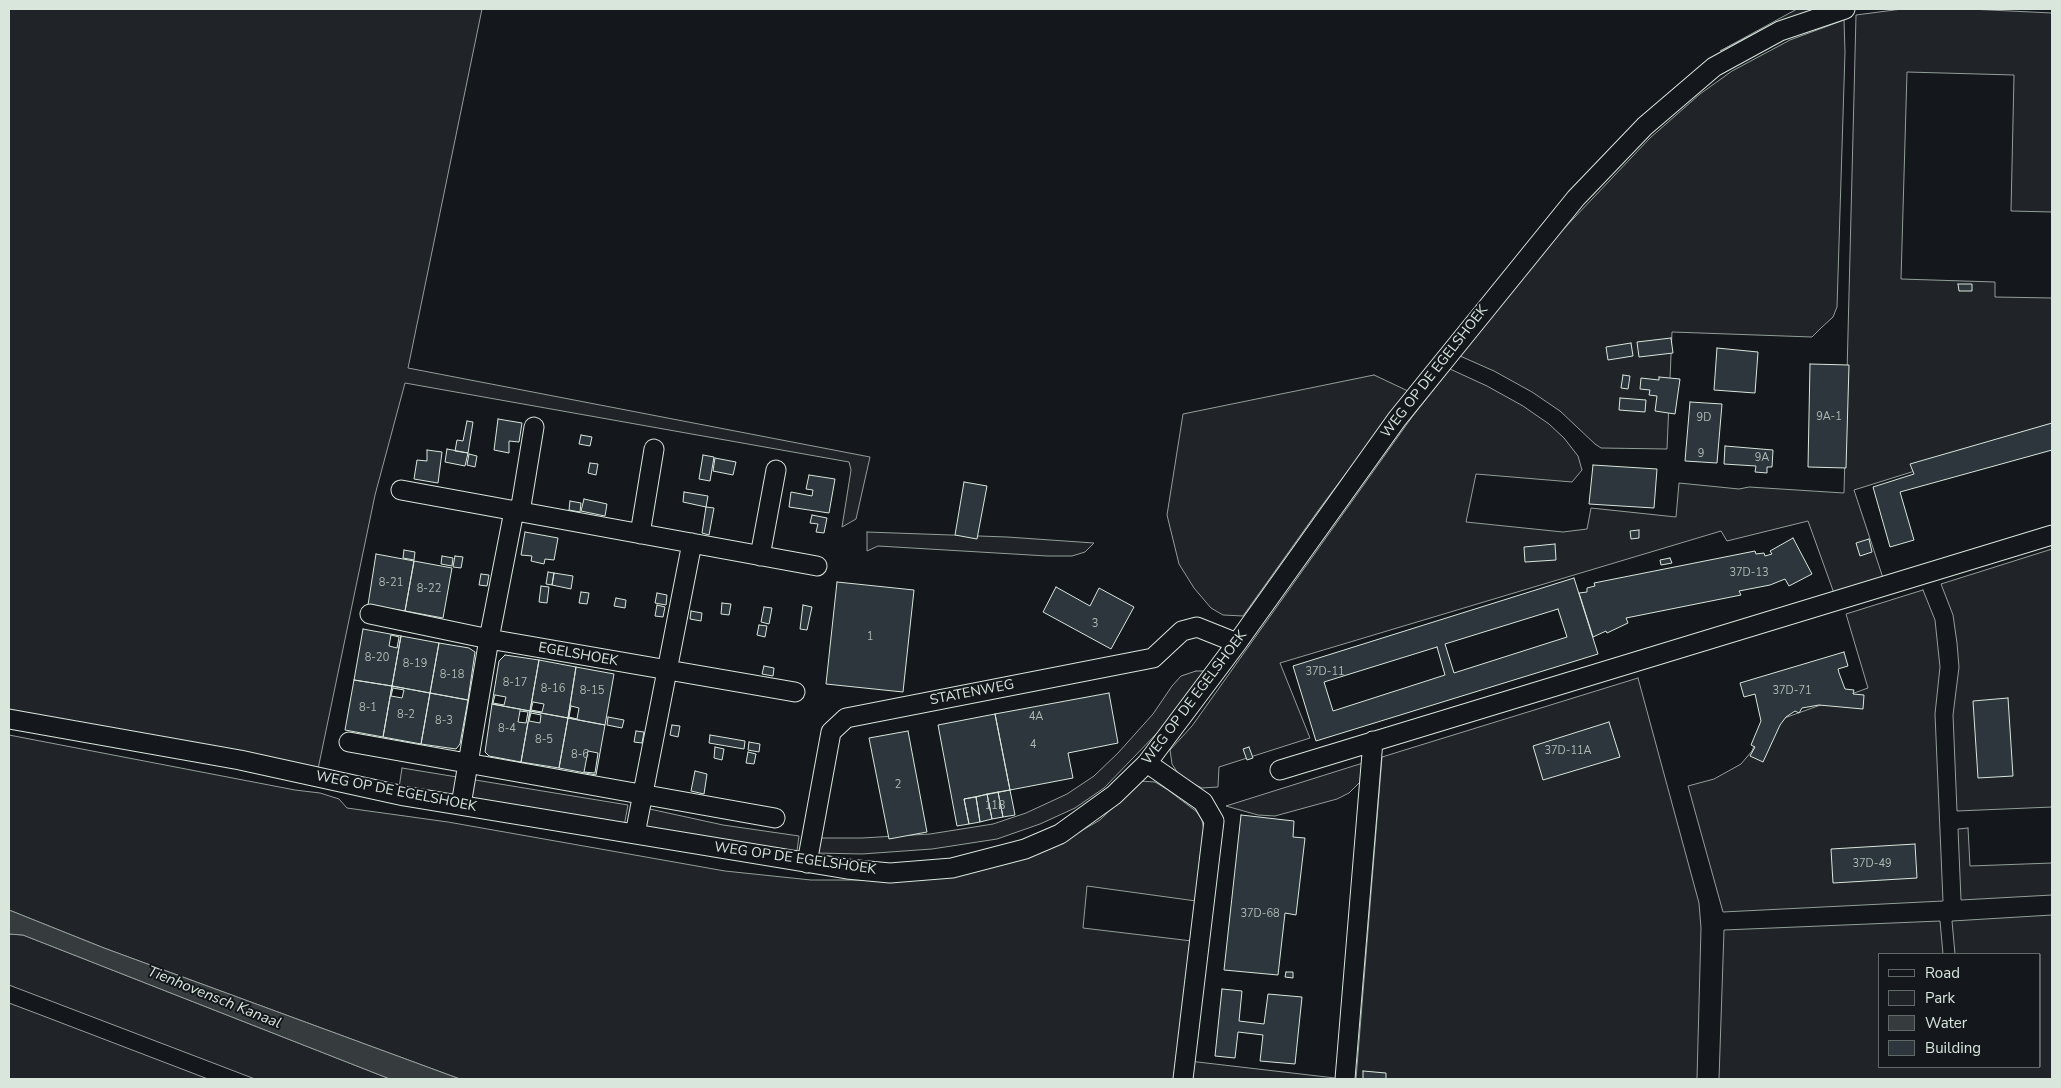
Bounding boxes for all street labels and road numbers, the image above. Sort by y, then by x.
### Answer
street label: WEG OP DE EGELSHOEK [1378,302,1492,442]
street label: WEG OP DE EGELSHOEK [1139,628,1251,768]
street label: EGELSHOEK [537,640,619,670]
street label: STATENWEG [928,677,1016,709]
street label: WEG OP DE EGELSHOEK [314,768,478,816]
street label: WEG OP DE EGELSHOEK [713,839,877,879]

